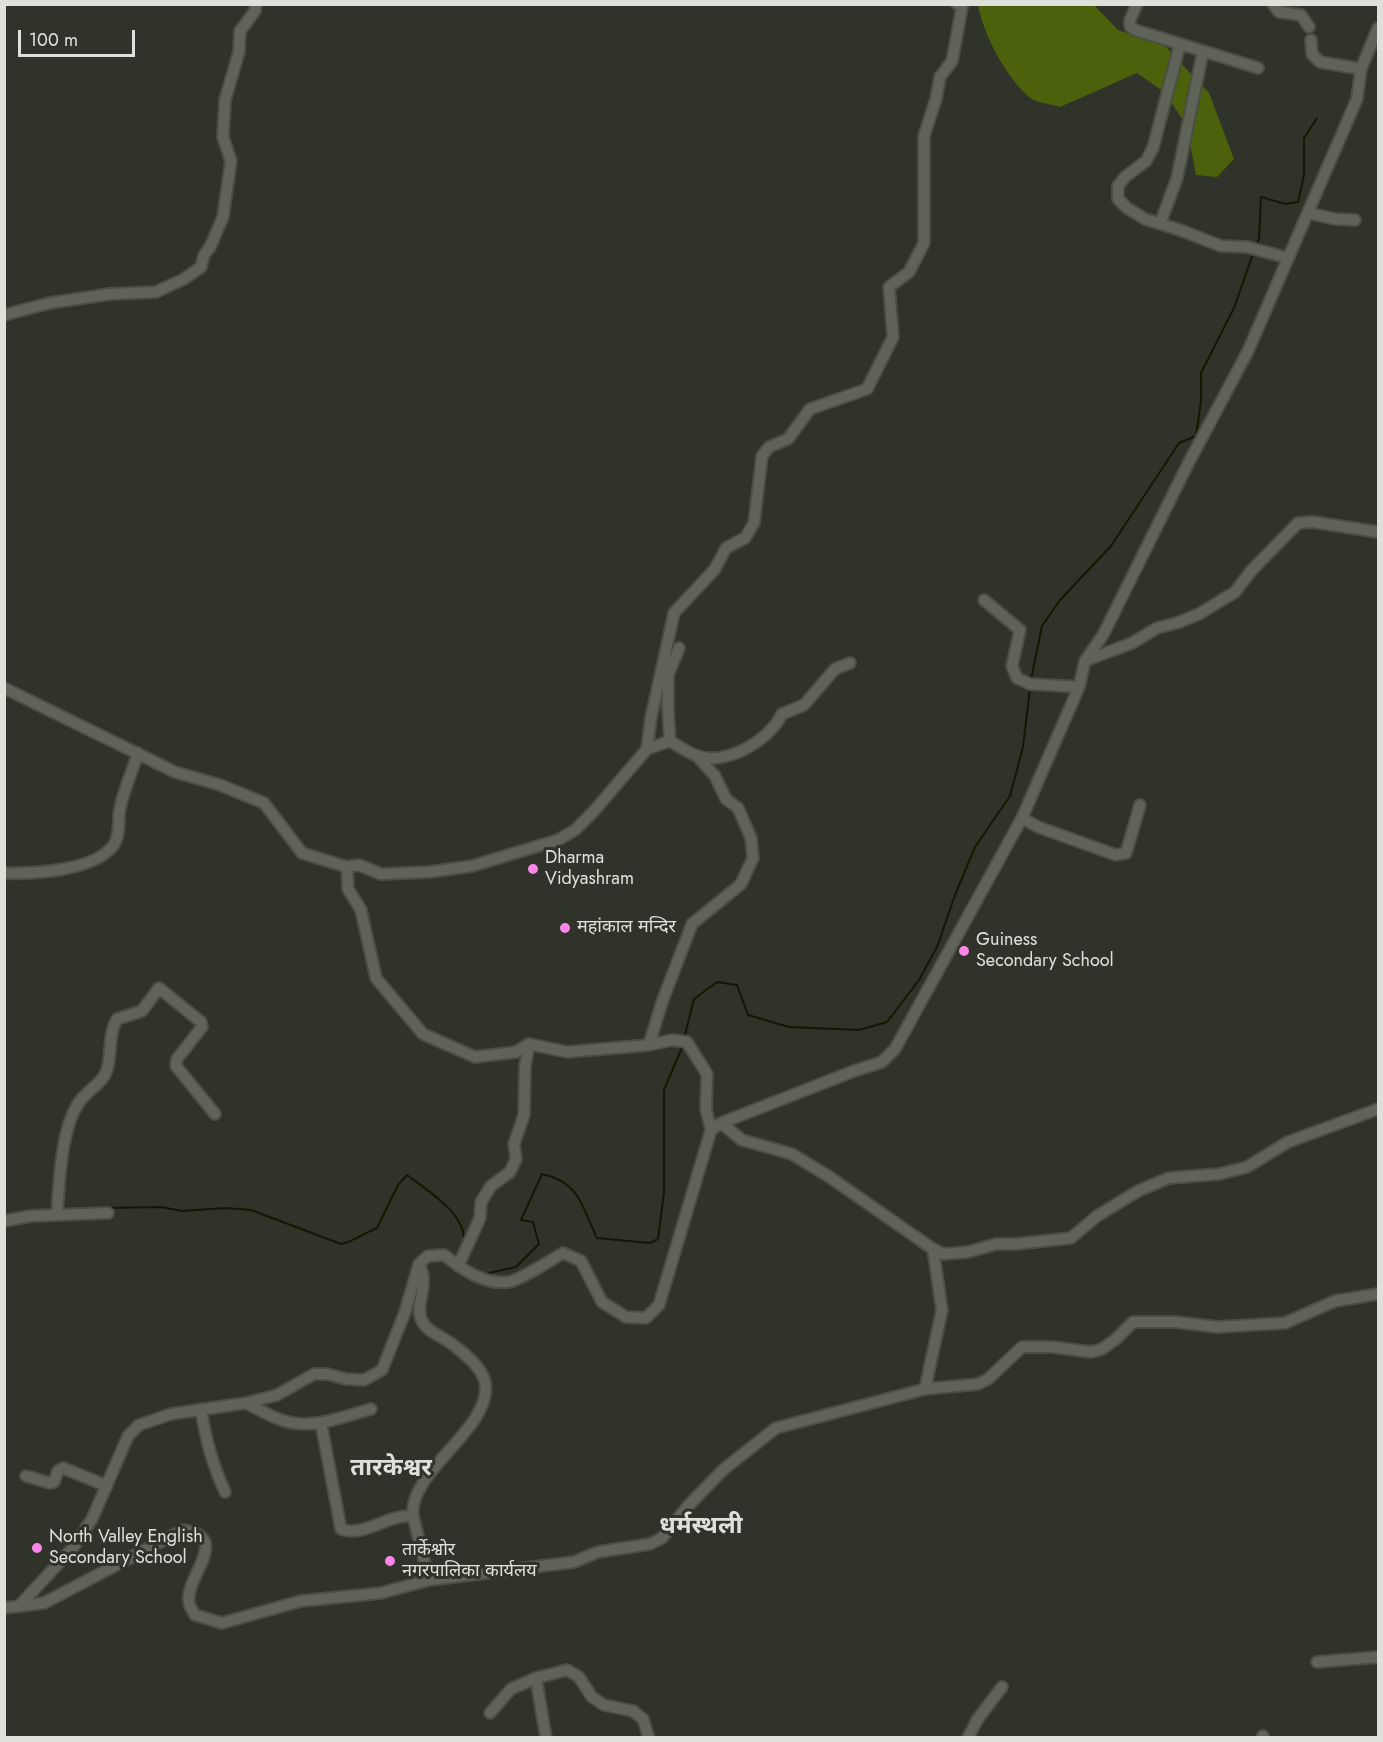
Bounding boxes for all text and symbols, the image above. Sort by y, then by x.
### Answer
scale bar [21,18,138,56]
text: 100 m [29,27,78,53]
place label: Dharma Vidyashram [545,848,634,890]
marker: Dharma Vidyashram [526,862,540,876]
place label: महांकाल मन्दिर [577,917,676,939]
marker: महांकाल मन्दिर [558,921,572,935]
place label: Guiness Secondary School [976,930,1114,972]
marker: Guiness Secondary School [957,944,971,958]
district label: तारकेश्वर [350,1455,432,1483]
district label: धर्मस्थली [659,1513,743,1541]
place label: North Valley English Secondary School [49,1527,203,1570]
place label: तार्केश्वोर नगरपालिका कार्यलय [402,1540,537,1582]
marker: North Valley English Secondary School [30,1541,44,1555]
marker: तार्केश्वोर नगरपालिका कार्यलय [383,1554,397,1568]

